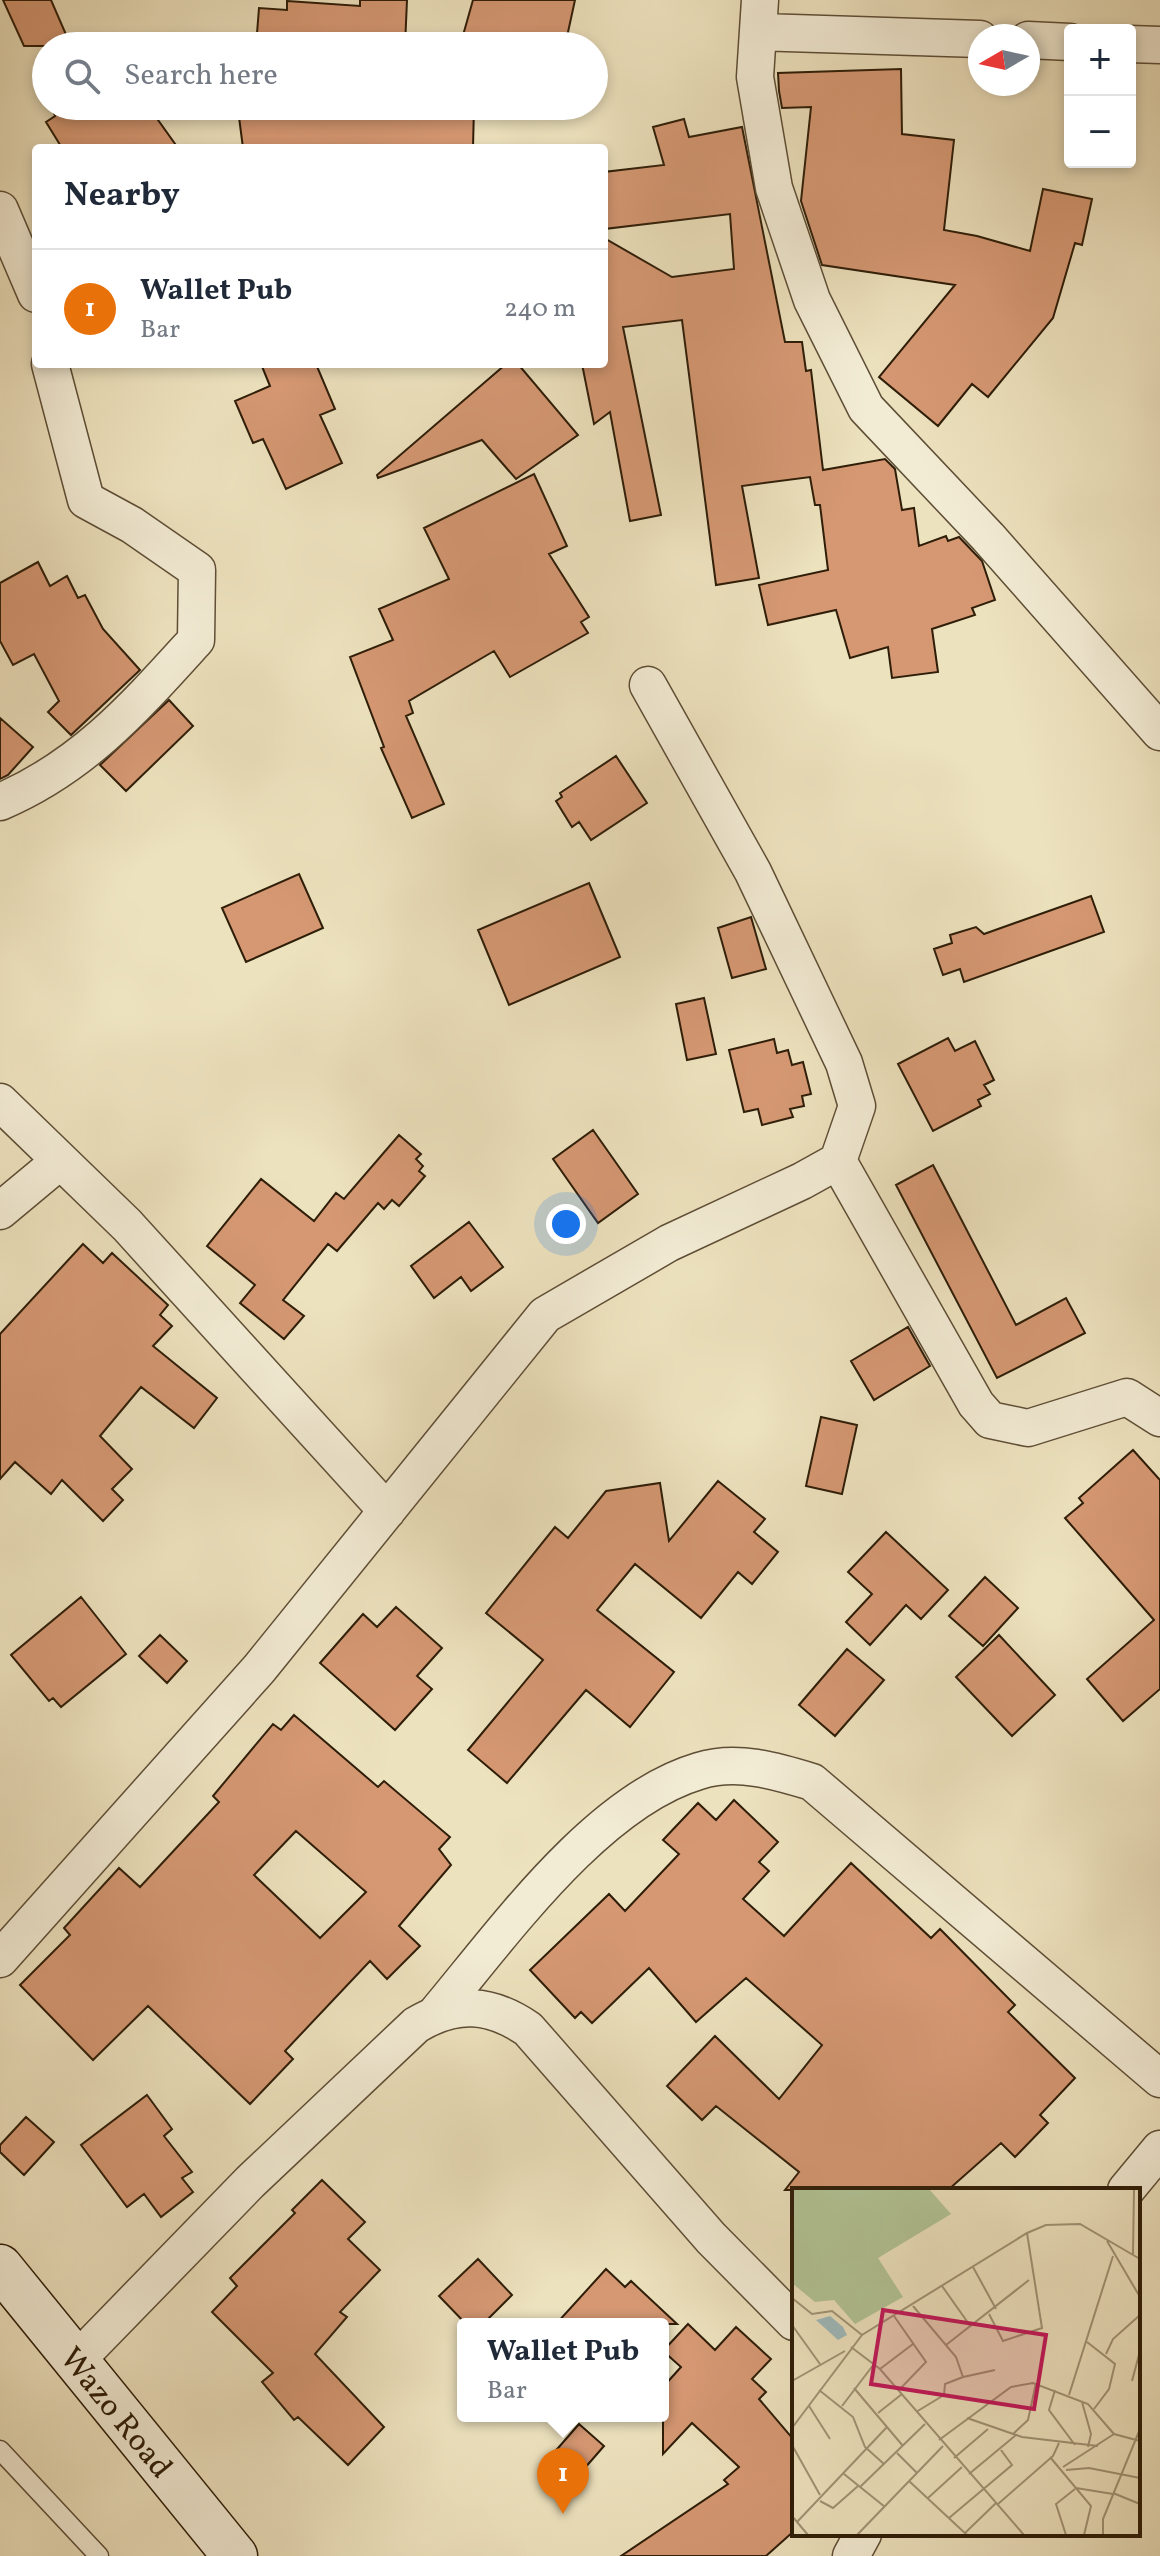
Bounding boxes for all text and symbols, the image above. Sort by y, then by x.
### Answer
north arrow [968,24,1040,96]
map controls [1064,24,1136,168]
button: + [1064,24,1136,96]
search box [32,32,608,120]
icon: search [60,54,104,98]
text: Search here [124,55,278,97]
button: − [1064,96,1136,168]
text: Nearby [64,173,180,220]
text: Wallet Pub [140,270,292,312]
text: 1 [85,291,95,327]
text: 240 m [504,291,576,327]
text: Bar [140,312,180,348]
your location [546,1204,586,1244]
inset map [792,2188,1140,2536]
popup [457,2318,669,2422]
text: Wallet Pub [487,2331,639,2373]
street label: Wazo Road [48,2339,181,2489]
text: Bar [487,2373,527,2409]
pin: 1 [537,2448,589,2514]

